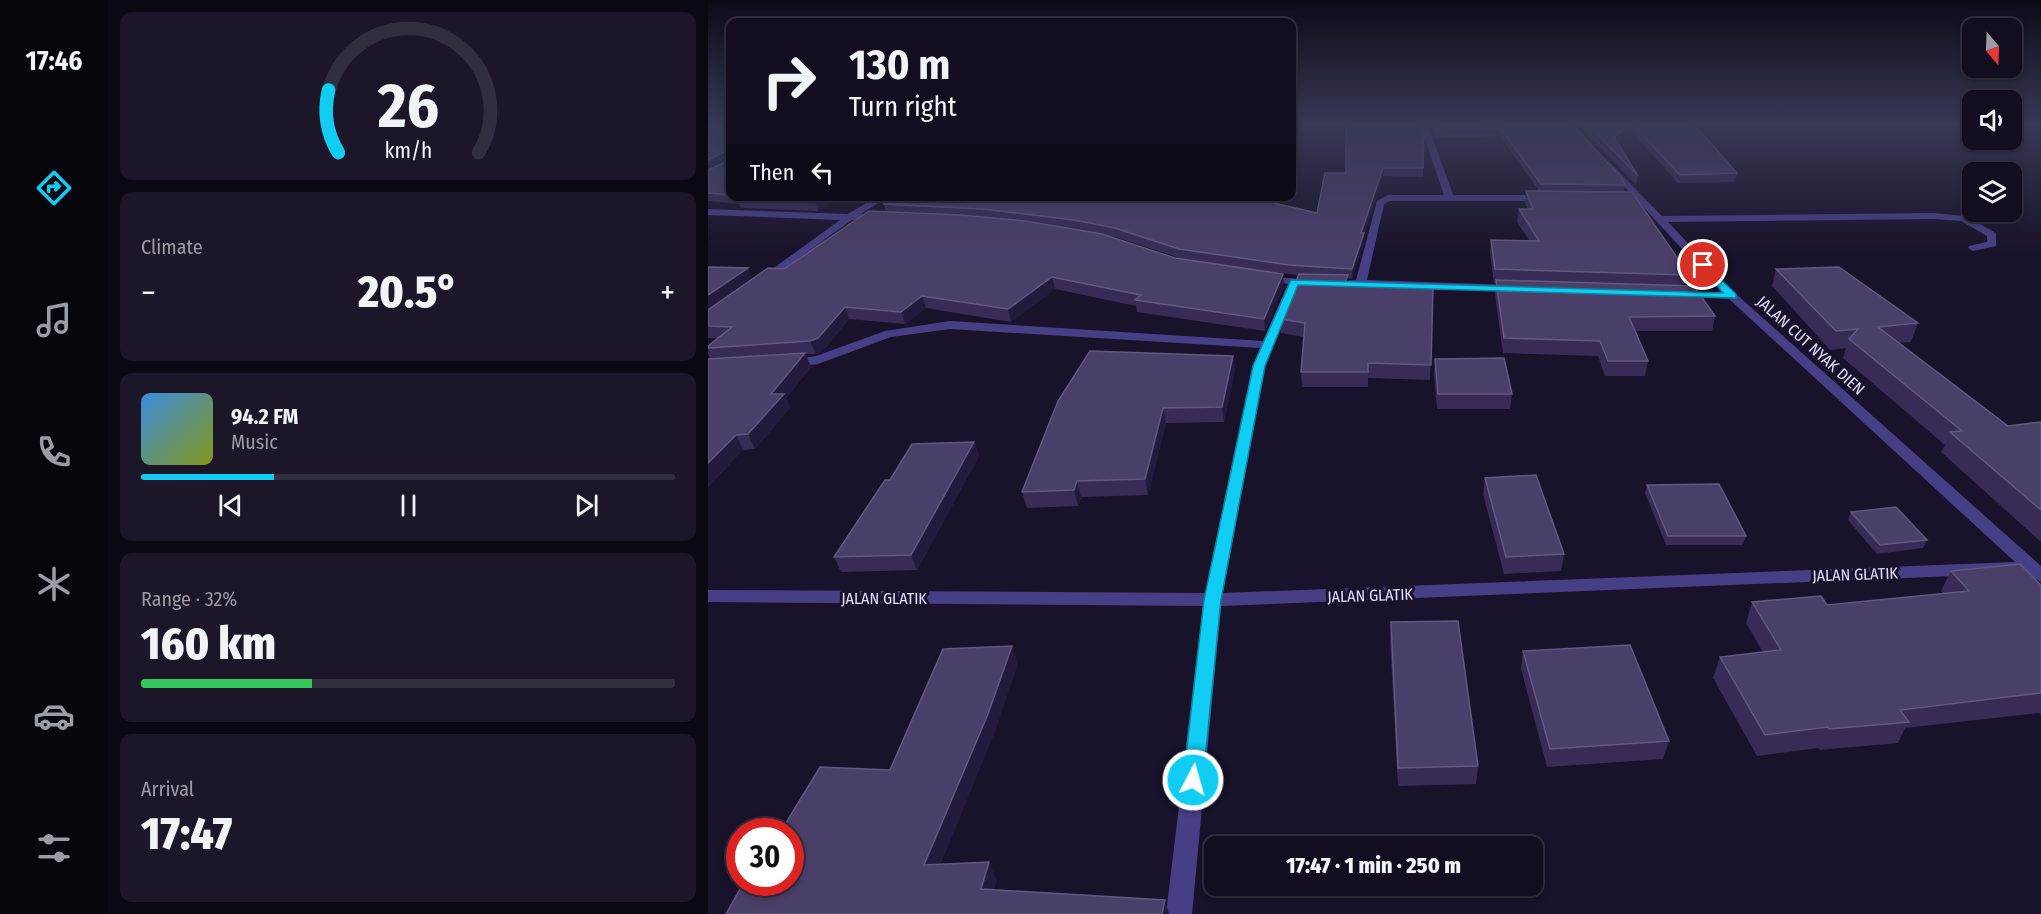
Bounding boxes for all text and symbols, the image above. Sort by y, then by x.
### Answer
north arrow [1962,18,2022,78]
map controls [1962,18,2022,222]
text: 130 m [849,40,950,90]
icon: right [750,42,828,120]
text: 17:46 [26,45,82,77]
text: 26 [376,69,439,144]
button: sound [1962,90,2022,150]
text: Turn right [849,91,957,123]
text: km/h [384,139,432,165]
icon: left [806,156,839,189]
text: Then [750,159,794,186]
button: layers [1962,162,2022,222]
icon: directions [33,167,75,209]
text: Climate [141,235,203,259]
pin [1677,239,1728,290]
icon: arrive [1686,248,1719,281]
text: 20.5° [358,265,458,319]
text: − [141,273,156,313]
text: + [660,273,675,313]
street label: JALAN CUT NYAK DIEN [1753,292,1869,399]
icon: music [33,299,75,341]
text: 94.2 FM [231,403,298,430]
text: Music [231,430,278,454]
icon: phone [33,431,75,473]
icon: previous [214,489,247,522]
icon: pause [392,489,425,522]
icon: next [570,489,603,522]
icon: climate [33,563,75,605]
street label: JALAN GLATIK [1812,563,1899,585]
street label: JALAN GLATIK [1327,584,1414,606]
text: Range · 32% [141,587,237,611]
street label: JALAN GLATIK [841,589,927,608]
text: 160 km [141,617,276,671]
icon: car [33,695,75,737]
position arrow [1161,748,1225,812]
text: Arrival [141,777,194,801]
text: 17:47 [141,807,232,861]
speed limit sign: 30 [726,818,804,896]
icon: filters [33,827,75,869]
text: 17:47 · 1 min · 250 m [1286,852,1461,879]

